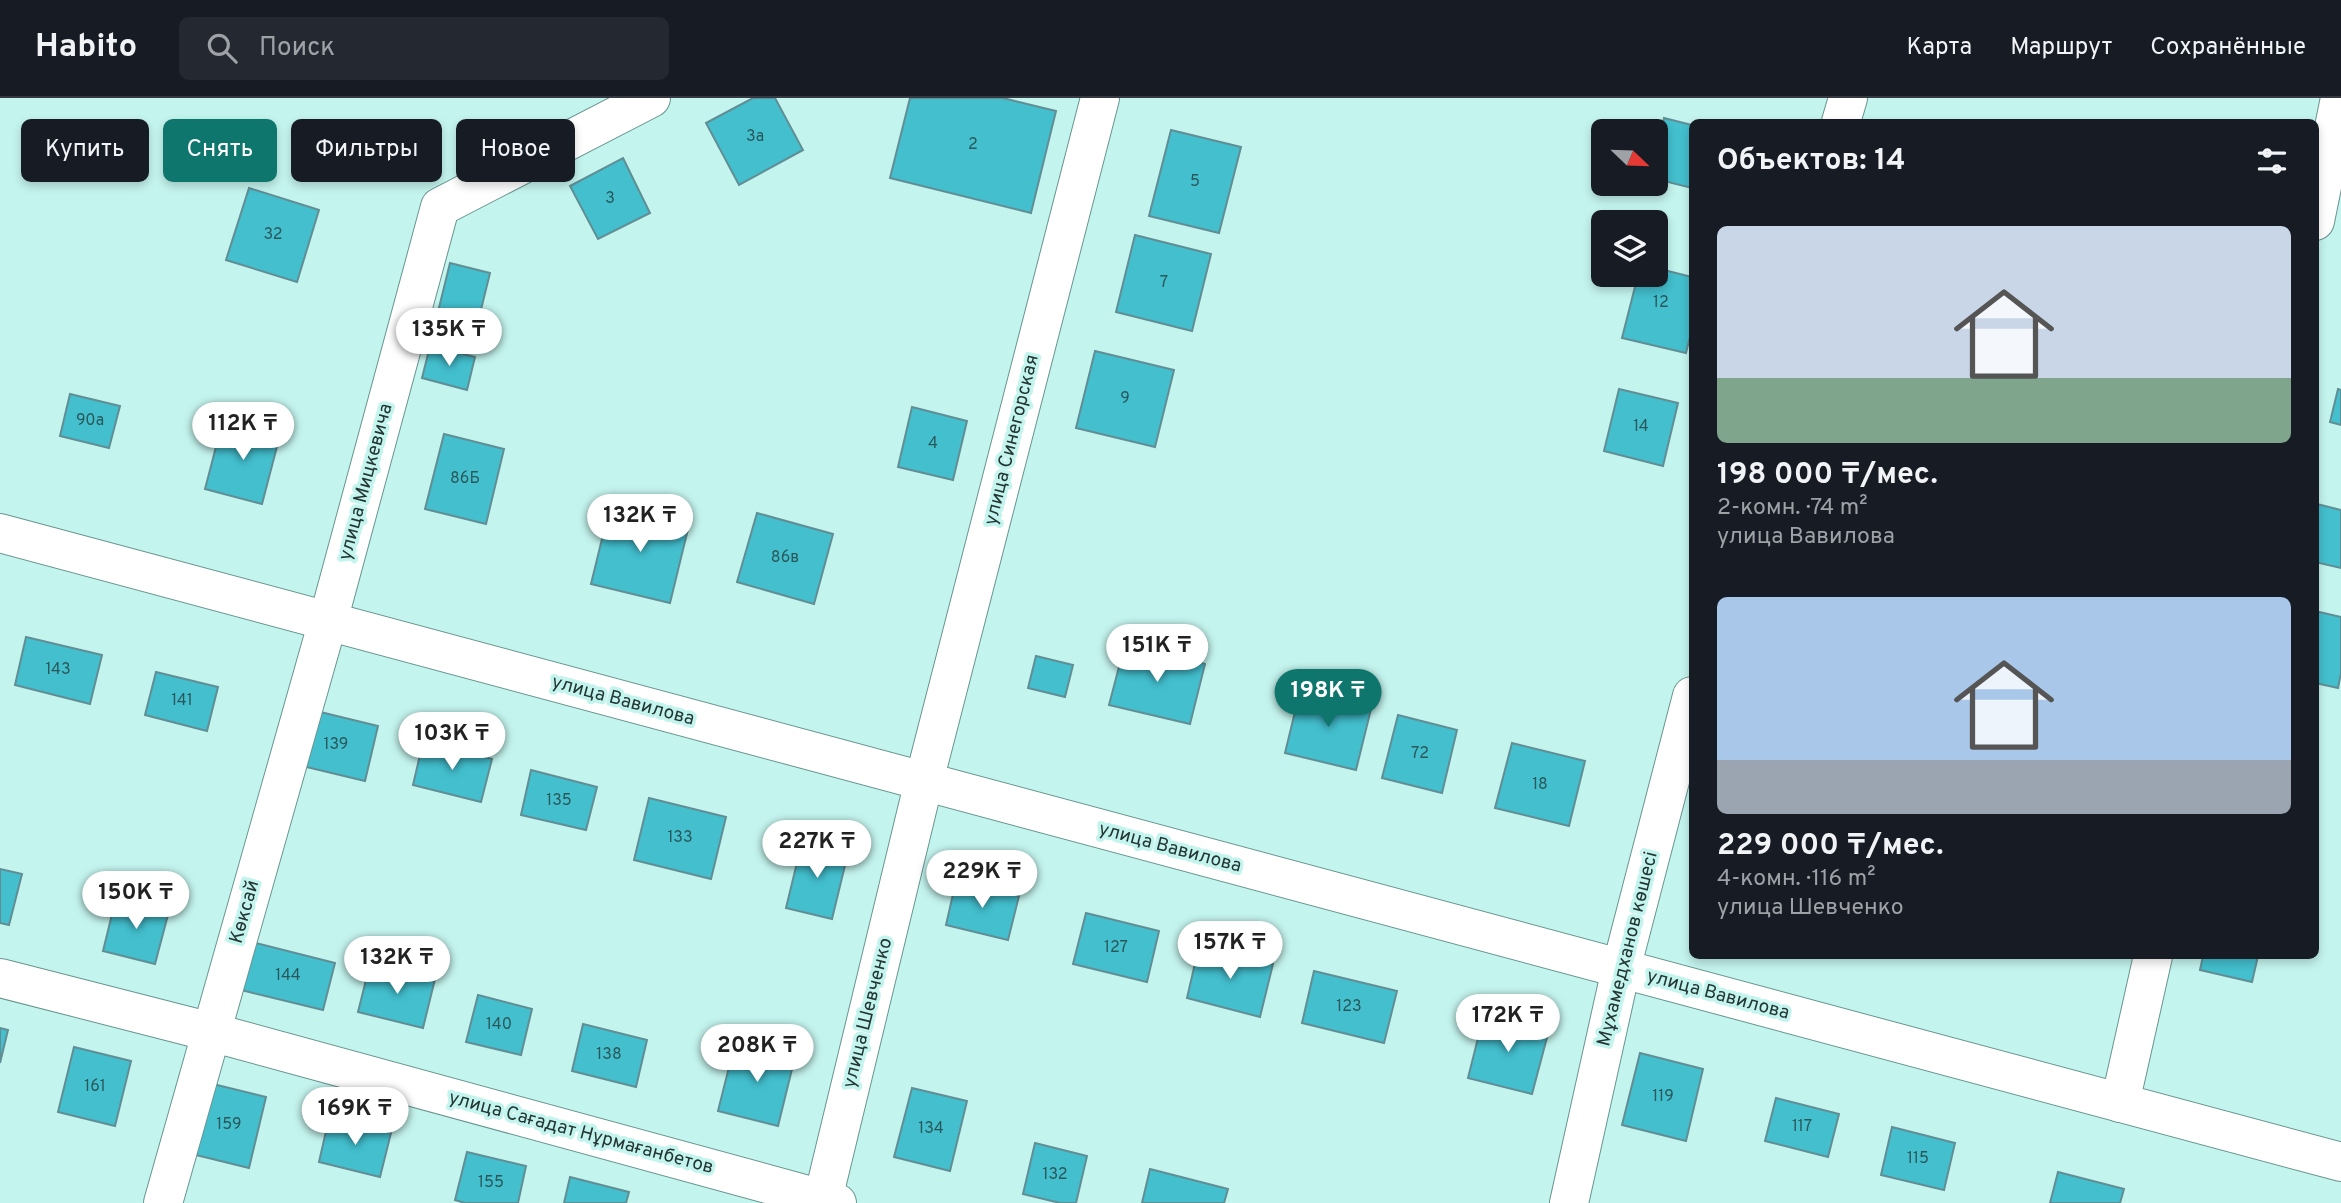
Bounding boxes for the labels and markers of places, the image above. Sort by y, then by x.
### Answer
pin: 135K ₸ [392,308,506,368]
pin: 112K ₸ [186,402,300,462]
pin: 132K ₸ [583,494,697,554]
pin: 151K ₸ [1100,624,1214,684]
pin: 198K ₸ [1271,670,1385,729]
pin: 103K ₸ [395,712,509,772]
pin: 227K ₸ [760,820,874,880]
pin: 229K ₸ [925,850,1039,910]
pin: 150K ₸ [79,872,193,931]
pin: 157K ₸ [1173,922,1287,981]
pin: 132K ₸ [340,936,454,996]
pin: 172K ₸ [1451,995,1565,1054]
pin: 208K ₸ [700,1024,814,1084]
pin: 169K ₸ [298,1088,412,1147]

